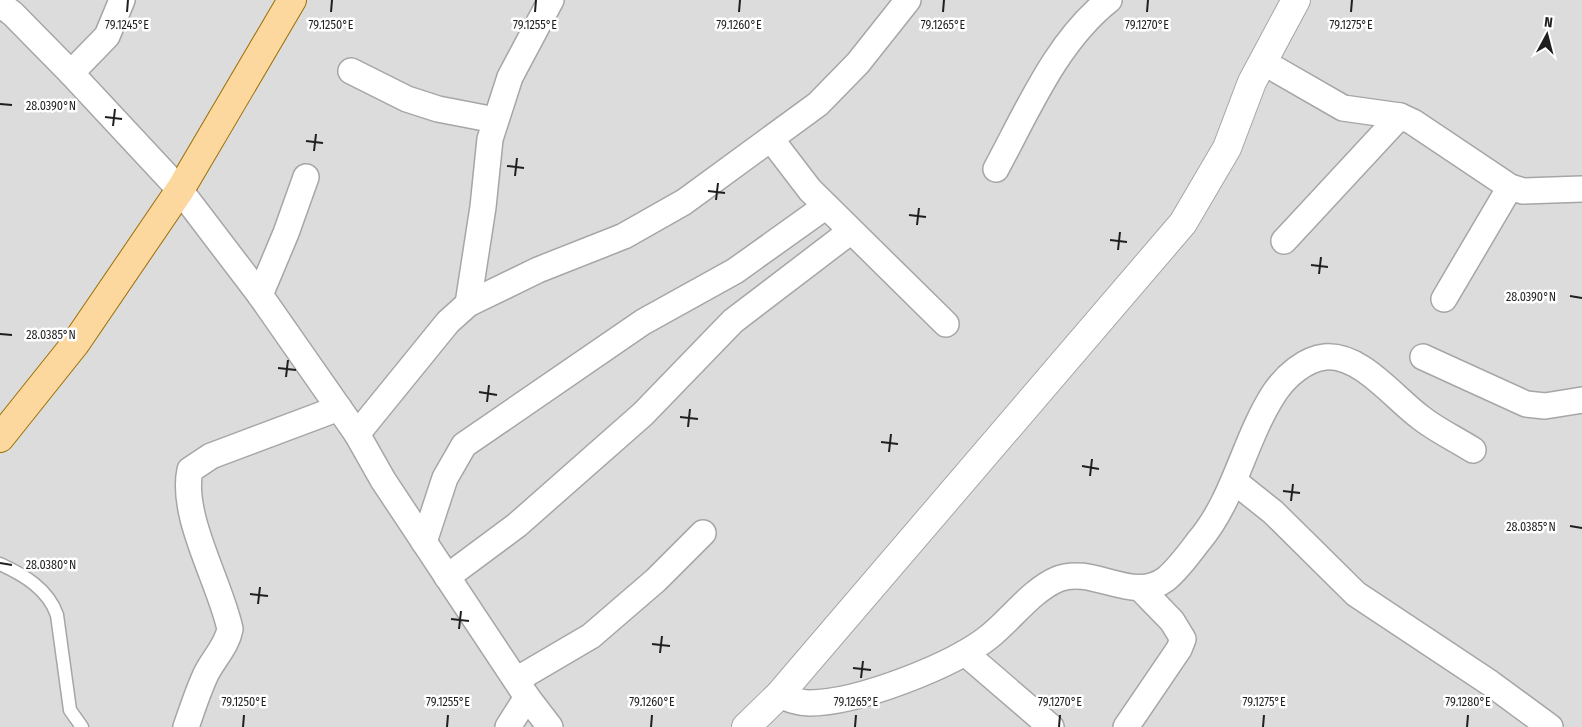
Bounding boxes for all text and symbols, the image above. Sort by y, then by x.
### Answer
north arrow [1522,10,1572,60]
text: N [1543,14,1554,32]
text: 79.1245°E [105,18,149,32]
text: 79.1250°E [309,18,354,32]
text: 79.1255°E [513,18,557,32]
text: 79.1260°E [716,18,762,32]
text: 79.1265°E [921,18,966,32]
text: 79.1270°E [1125,18,1169,32]
text: 79.1275°E [1329,18,1373,32]
text: 28.0390°N [26,99,76,113]
text: 28.0390°N [1506,290,1556,304]
text: 28.0385°N [26,328,76,342]
text: 28.0385°N [1506,520,1556,534]
text: 28.0380°N [26,558,76,572]
text: 79.1250°E [222,695,267,709]
text: 79.1255°E [426,695,470,709]
text: 79.1260°E [629,695,675,709]
text: 79.1265°E [834,695,879,709]
text: 79.1270°E [1038,695,1082,709]
text: 79.1275°E [1242,695,1286,709]
text: 79.1280°E [1445,695,1491,709]

